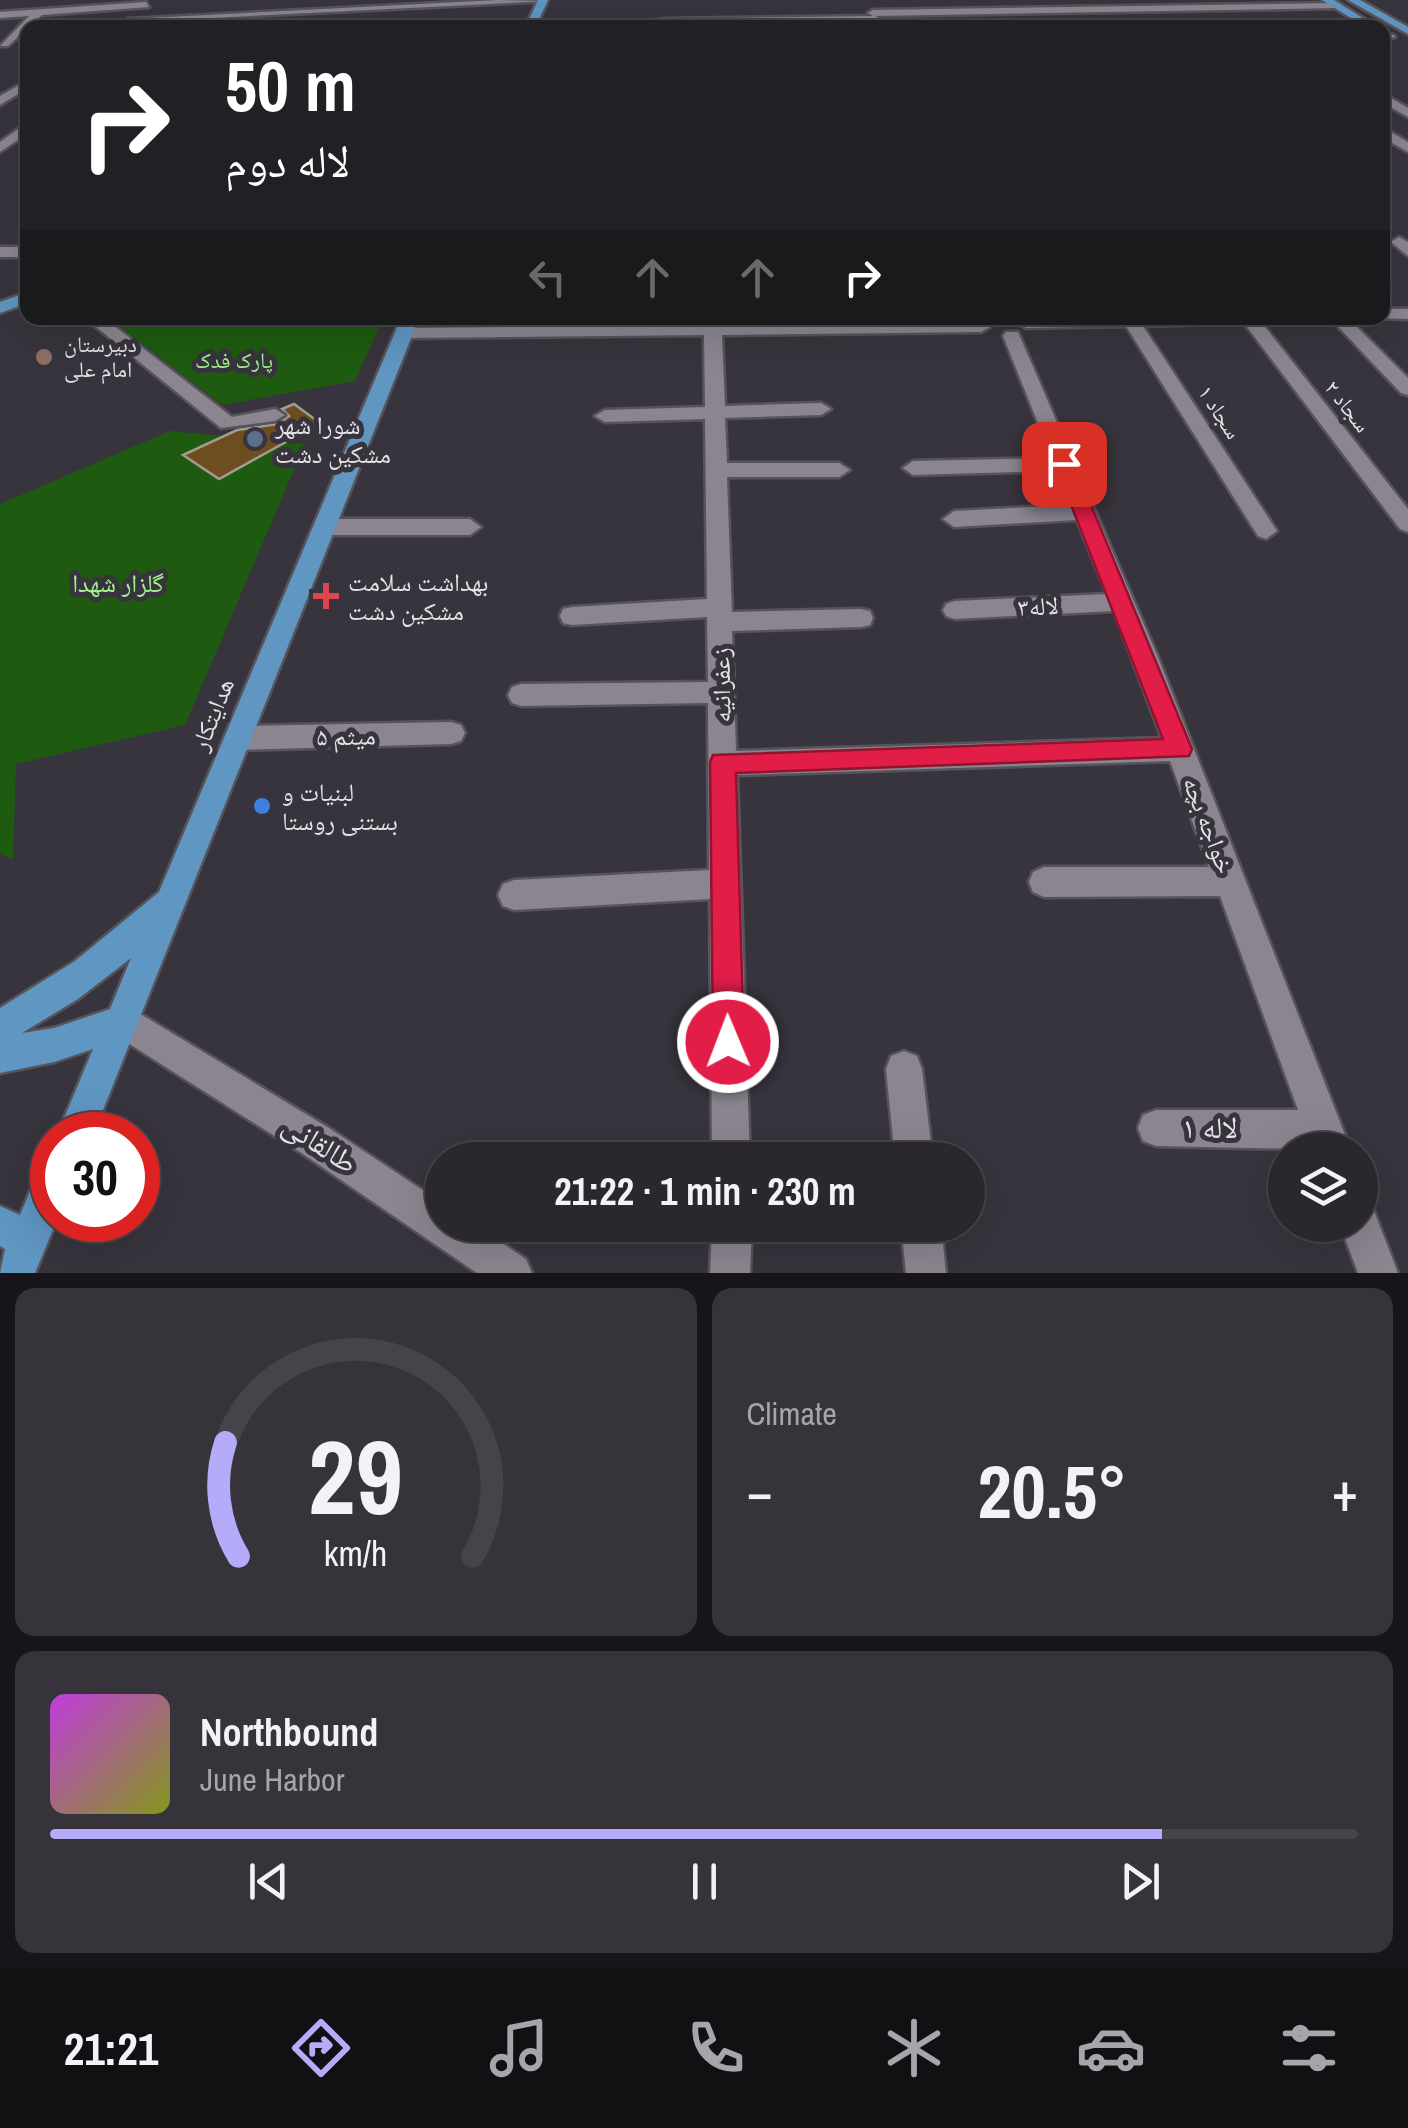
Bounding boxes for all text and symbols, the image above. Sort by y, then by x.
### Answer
text: 50 m [225,39,356,133]
icon: right [60,60,190,190]
text: لاله دوم [225,130,350,191]
icon: left [520,250,575,305]
icon: ahead [625,250,680,305]
icon: ahead [730,250,785,305]
icon: right [835,250,890,305]
place label: دبیرستان امام علی [64,329,137,384]
park label: پارک فدک [195,345,273,375]
marker: دبیرستان امام علی [33,346,55,368]
street label: سجاد ۲ [1318,374,1378,438]
street label: سجاد ۱ [1191,379,1249,445]
place label: شورا شهر مشکین دشت [274,408,391,471]
pin [1022,422,1107,507]
marker: شورا شهر مشکین دشت [244,428,266,450]
icon: arrive [1037,437,1092,492]
place label: بهداشت سلامت مشکین دشت [348,565,488,628]
park label: گلزار شهدا [72,566,164,600]
marker: بهداشت سلامت مشکین دشت [313,583,339,609]
street label: لاله۳ [1017,588,1059,624]
street label: زعفرانیه [703,647,739,723]
street label: هدایتکار [182,673,242,756]
street label: میثم ۵ [316,718,376,754]
street label: خواجه بچه [1175,772,1243,878]
place label: لبنیات و بستنی روستا [282,775,398,838]
marker: لبنیات و بستنی روستا [251,795,273,817]
position arrow [676,990,780,1094]
street label: طالقانی [275,1104,366,1182]
street label: لاله ۱ [1182,1107,1238,1147]
speed limit sign: 30 [30,1112,160,1242]
map controls [1268,1132,1378,1242]
button: layers [1268,1132,1378,1242]
text: 21:22 · 1 min · 230 m [554,1166,856,1217]
text: Climate [747,1392,837,1435]
text: 29 [308,1406,403,1546]
text: 20.5° [977,1440,1127,1541]
text: − [747,1454,773,1528]
text: + [1332,1454,1358,1528]
text: km/h [324,1529,388,1577]
text: Northbound [200,1707,378,1758]
text: June Harbor [200,1758,344,1801]
icon: previous [241,1854,296,1909]
icon: pause [677,1854,732,1909]
icon: next [1113,1854,1168,1909]
icon: directions [286,2013,356,2083]
icon: music [484,2013,554,2083]
icon: phone [681,2013,751,2083]
icon: climate [879,2013,949,2083]
icon: car [1076,2013,1146,2083]
icon: filters [1274,2013,1344,2083]
text: 21:21 [64,2018,158,2079]

